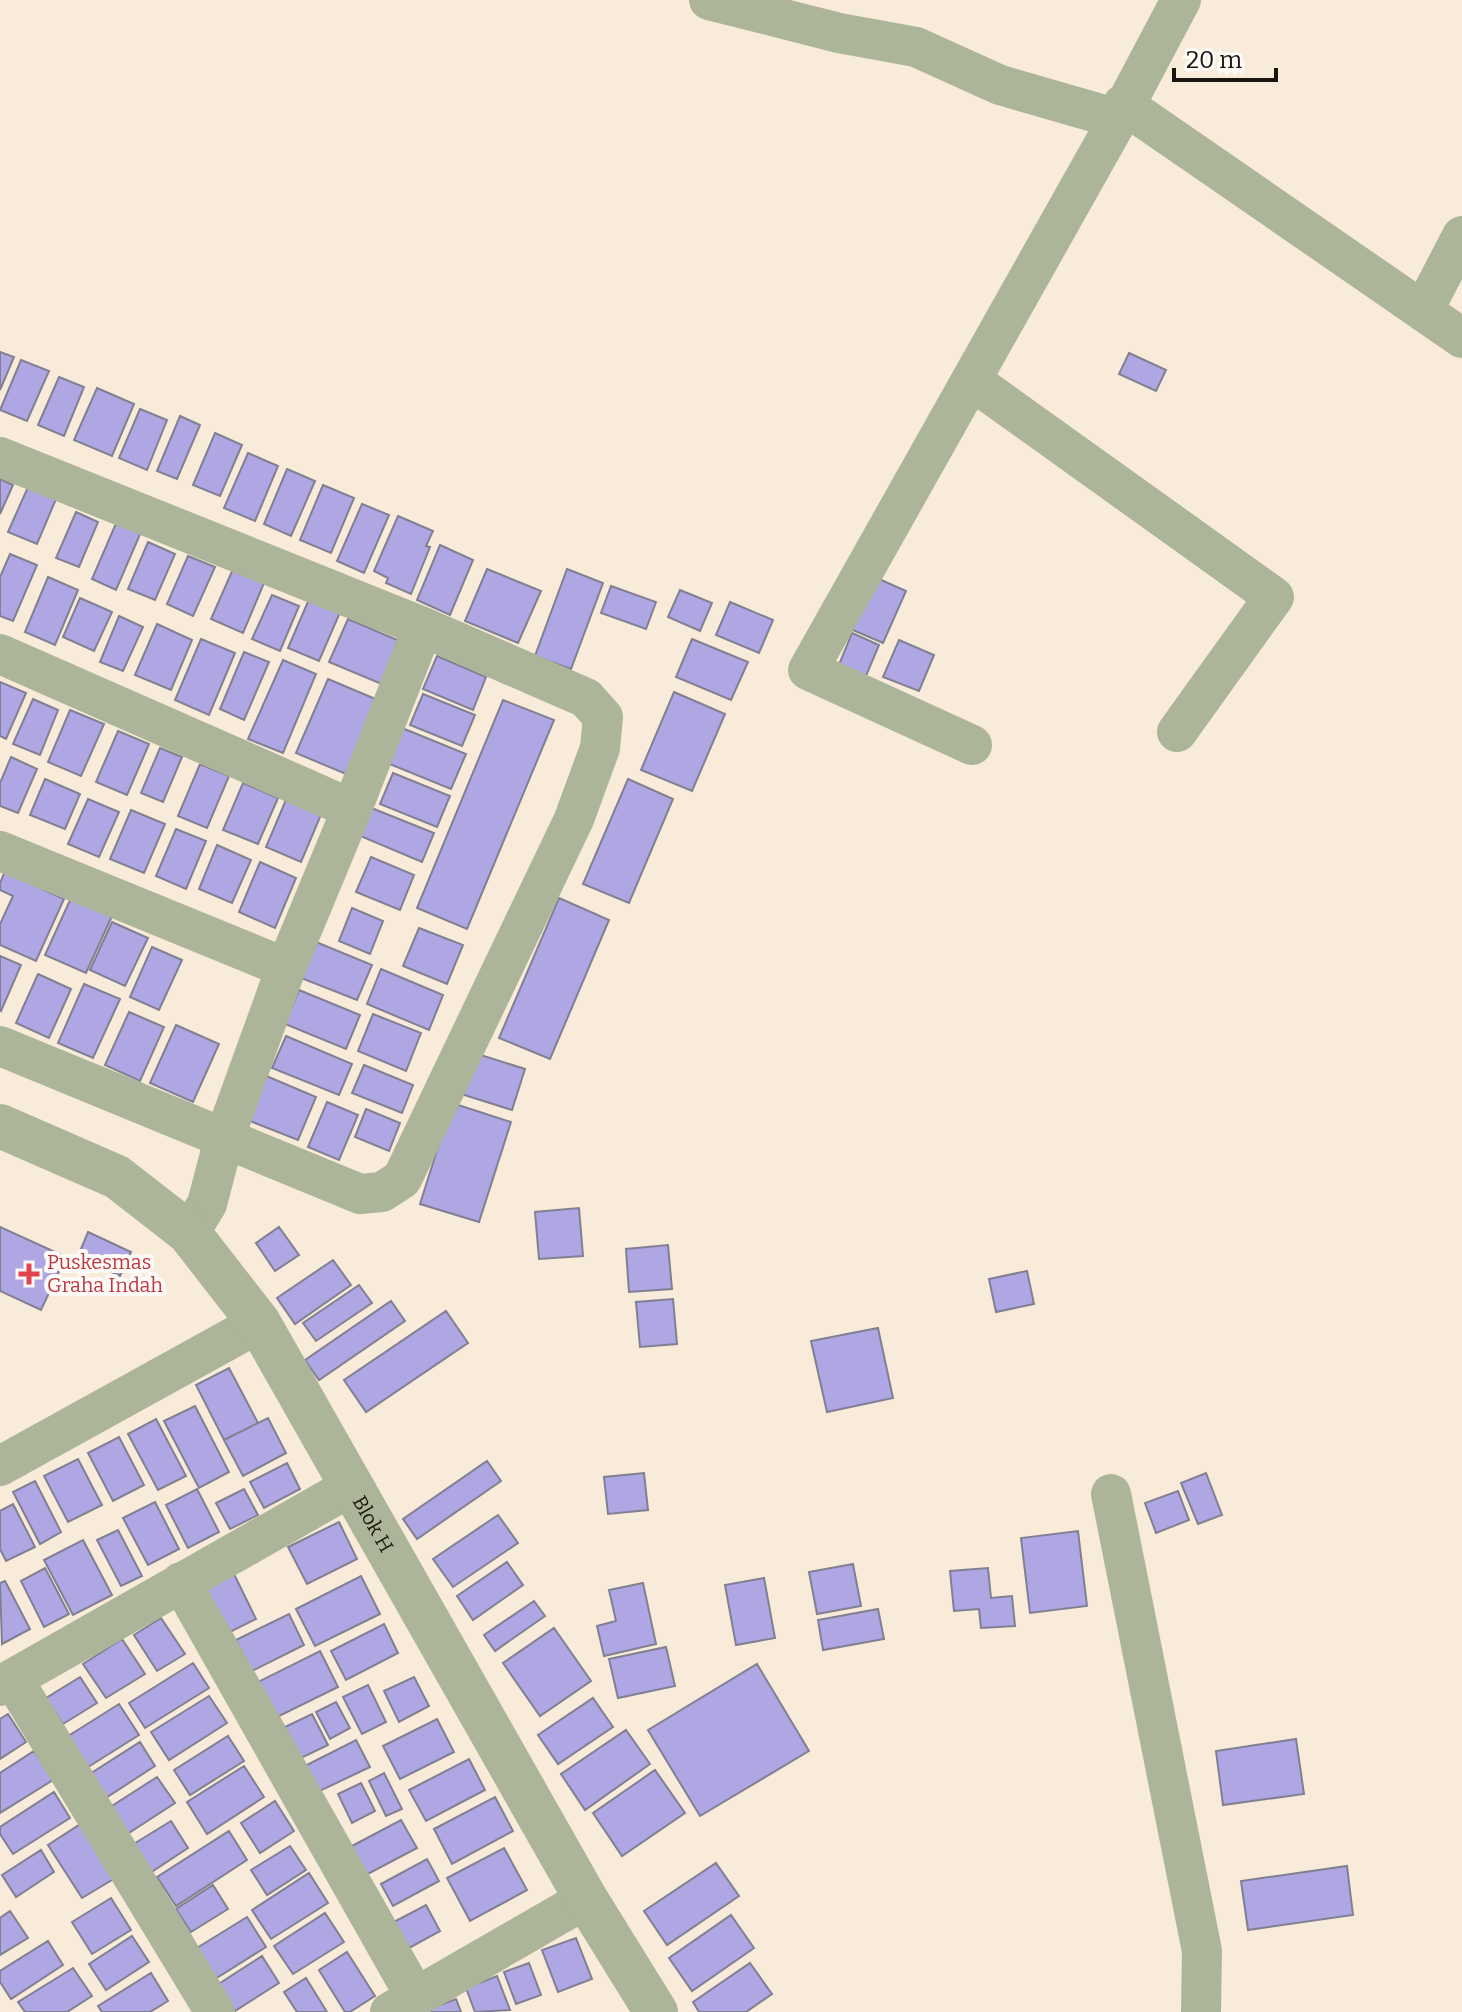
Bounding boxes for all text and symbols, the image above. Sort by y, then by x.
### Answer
scale bar [1174,32,1276,82]
text: 20 m [1186,46,1242,74]
place label: Puskesmas Graha Indah [47,1250,164,1297]
marker: Puskesmas Graha Indah [18,1263,40,1285]
street label: Blok H [348,1491,399,1557]

